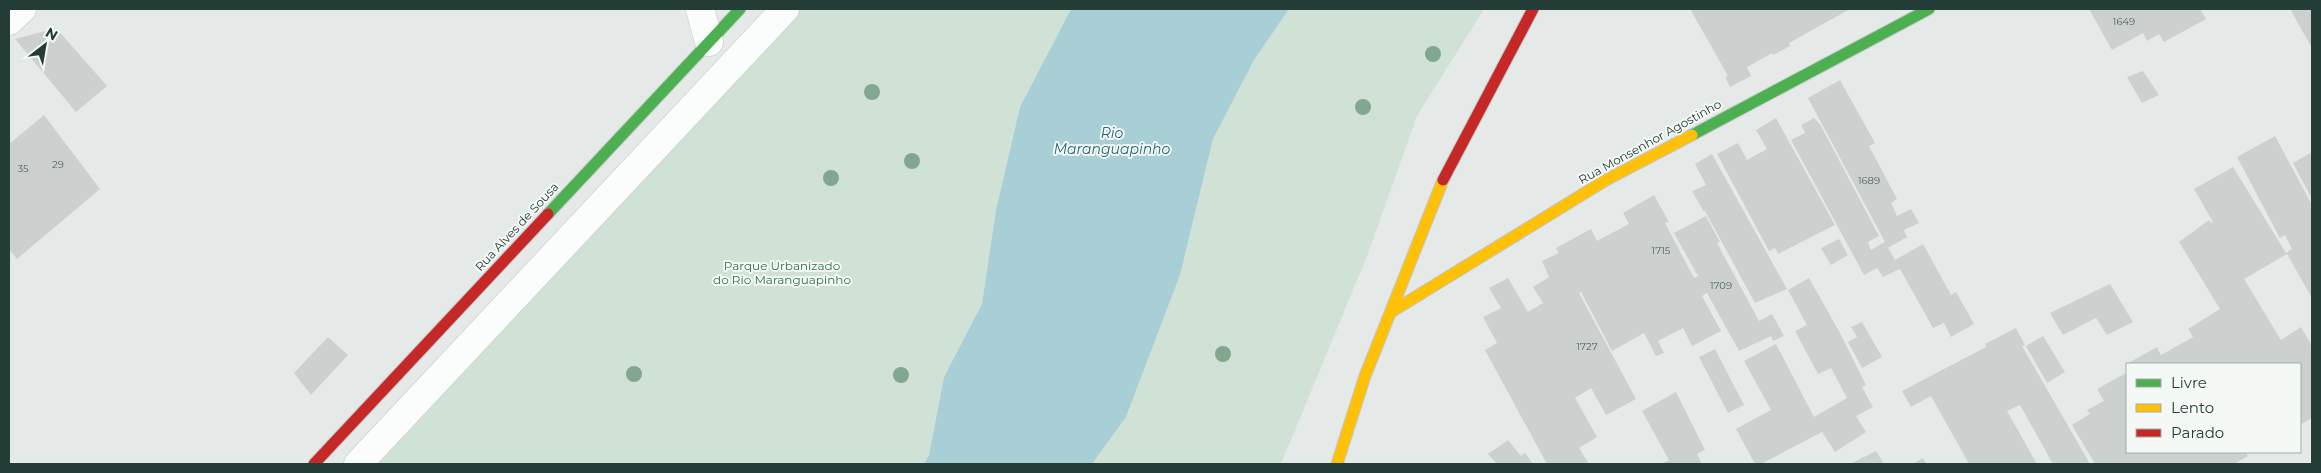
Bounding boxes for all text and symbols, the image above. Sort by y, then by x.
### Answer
house number: 1649 [2113,15,2135,28]
north arrow [20,20,70,70]
text: N [42,23,61,44]
street label: Rua Monsenhor Agostinho [1576,96,1724,187]
water label: Rio Maranguapinho [1054,124,1171,158]
house number: 29 [52,158,64,171]
house number: 35 [17,162,29,175]
house number: 1689 [1858,174,1880,187]
street label: Rua Alves de Sousa [472,179,562,274]
house number: 1715 [1652,244,1671,257]
park label: Parque Urbanizado do Rio Maranguapinho [713,258,851,287]
house number: 1709 [1710,279,1732,292]
house number: 1727 [1576,340,1598,353]
legend [2126,363,2301,453]
text: Livre [2171,373,2207,392]
text: Lento [2171,398,2214,417]
text: Parado [2171,423,2224,442]

